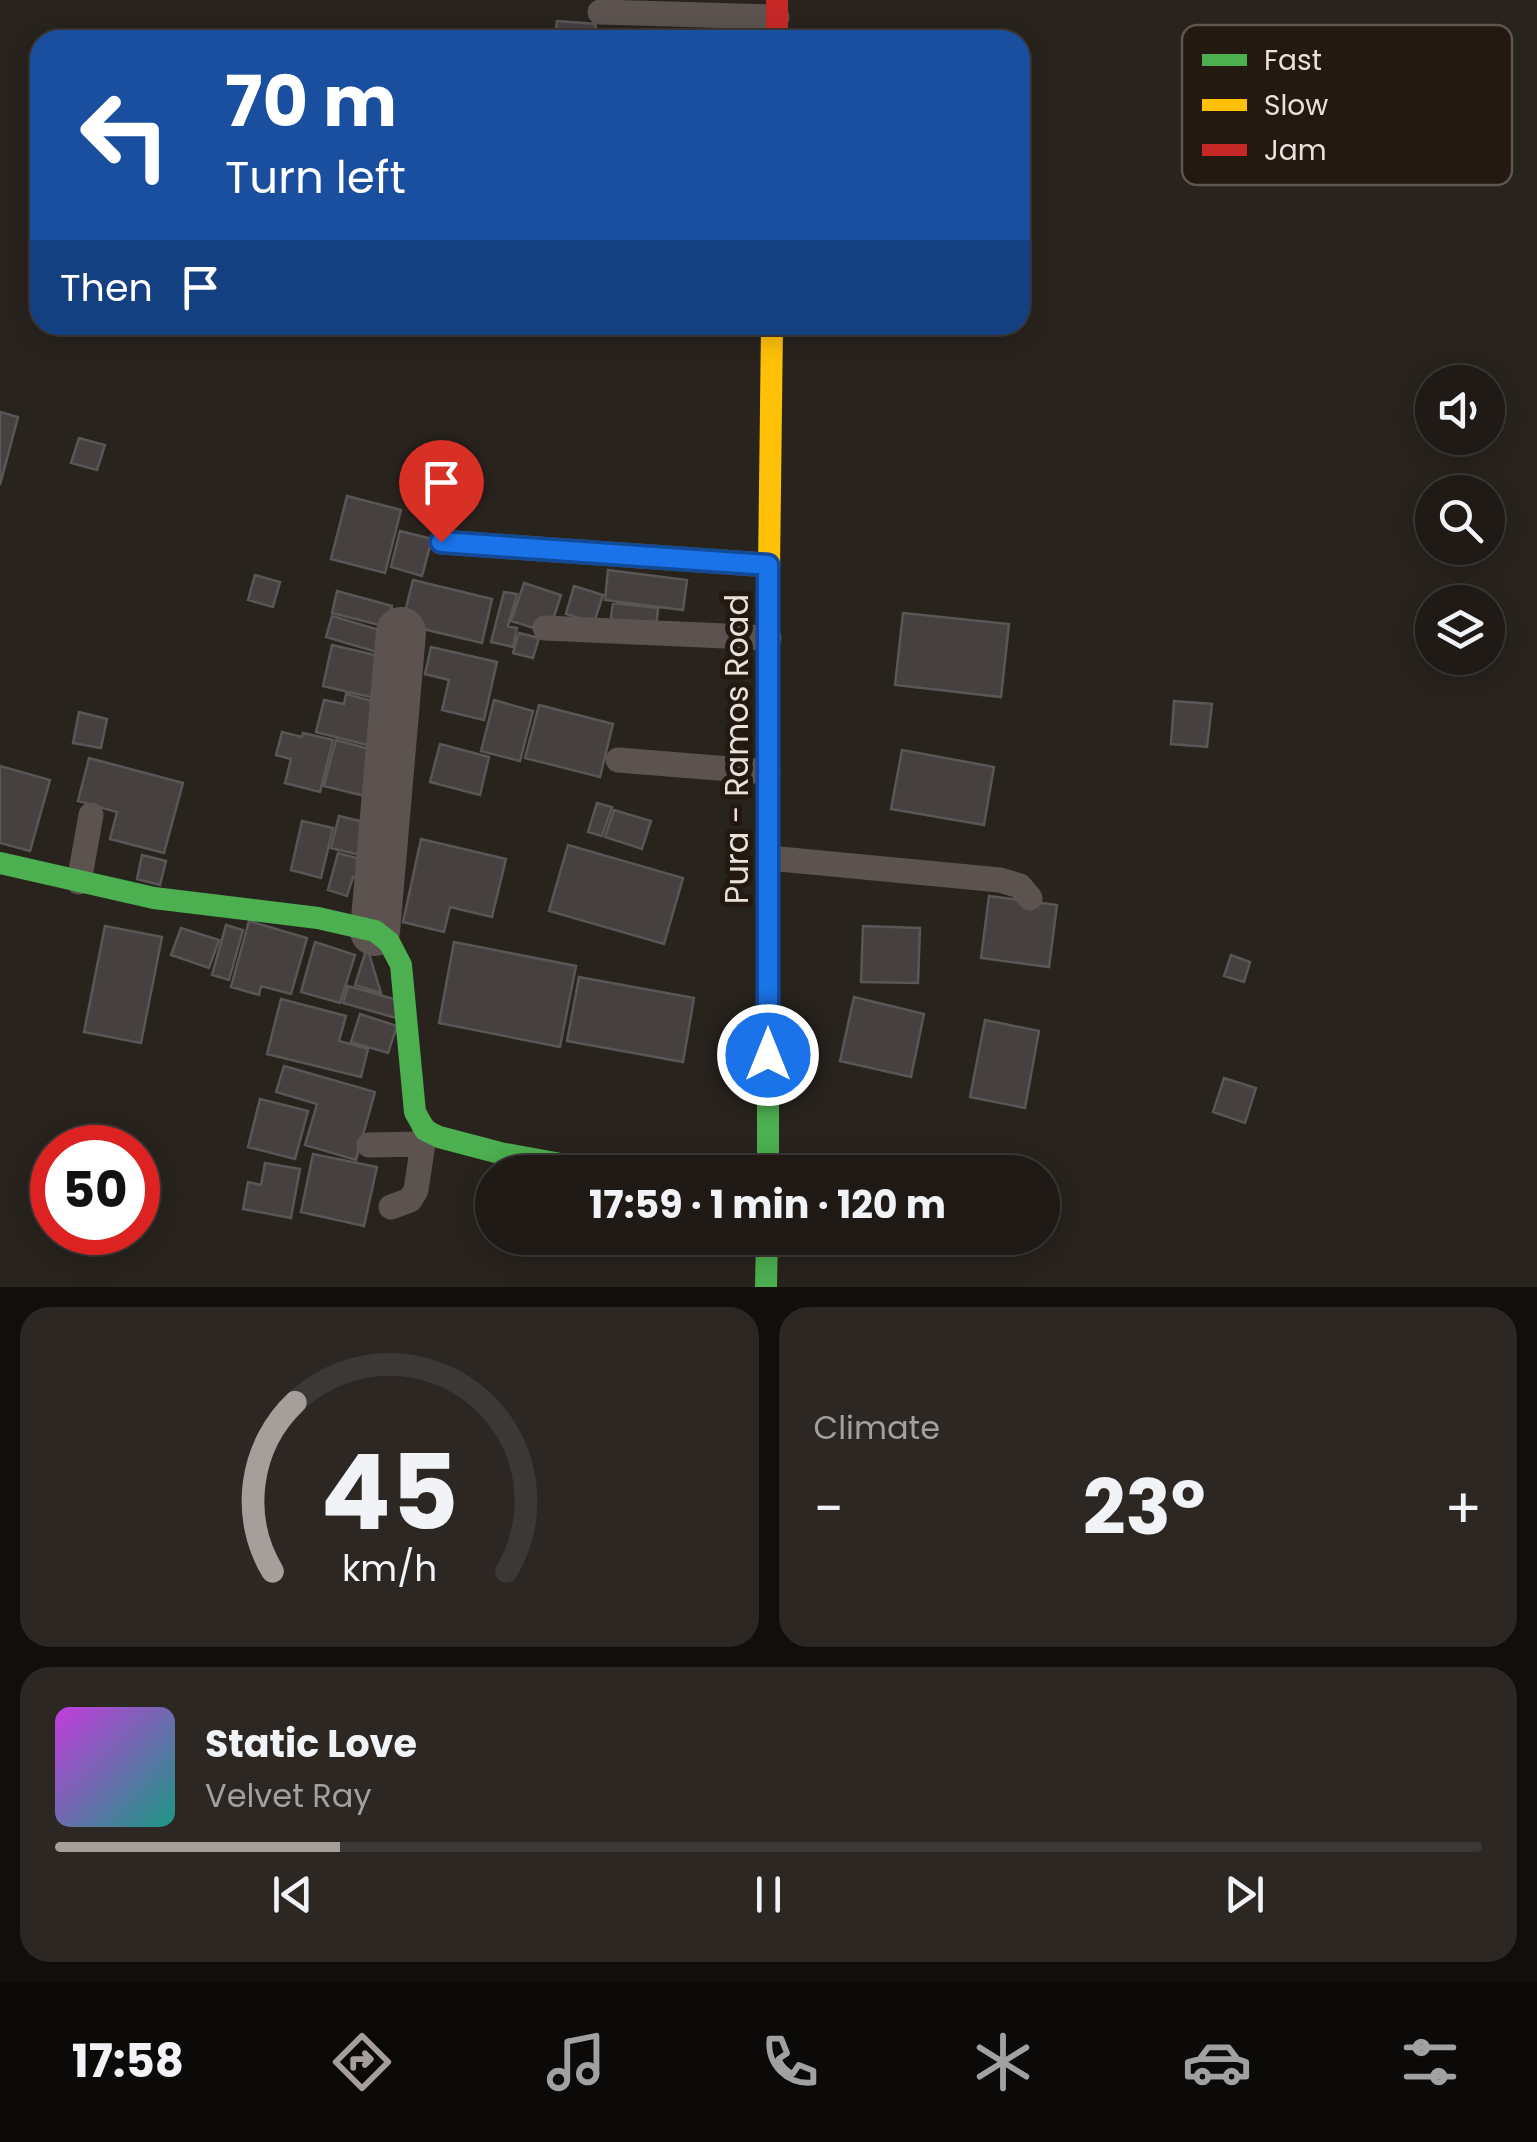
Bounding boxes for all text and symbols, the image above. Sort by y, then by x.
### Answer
legend [1182,25,1512,185]
text: Fast [1264,41,1322,80]
text: 70 m [225,52,397,151]
icon: left [60,70,190,200]
text: Slow [1264,86,1328,125]
text: Jam [1264,131,1327,170]
text: Turn left [225,146,406,209]
icon: arrive [173,260,228,315]
text: Then [60,261,153,314]
map controls [1415,365,1505,675]
button: sound [1415,365,1505,455]
pin [399,440,484,543]
icon: arrive [414,455,469,510]
button: search [1415,475,1505,565]
button: layers [1415,585,1505,675]
street label: Pura - Ramos Road [714,594,759,904]
position arrow [716,1003,820,1107]
speed limit sign: 50 [30,1125,160,1255]
text: 17:59 · 1 min · 120 m [589,1178,946,1231]
text: Climate [814,1405,940,1450]
text: 45 [320,1420,458,1565]
text: 23° [1083,1455,1206,1560]
text: − [814,1470,844,1547]
text: + [1444,1470,1482,1547]
text: km/h [342,1543,437,1594]
text: Static Love [205,1717,417,1770]
text: Velvet Ray [205,1773,371,1818]
icon: previous [265,1867,320,1922]
icon: pause [741,1867,796,1922]
icon: next [1217,1867,1272,1922]
icon: directions [327,2027,397,2097]
icon: music [541,2027,611,2097]
icon: phone [755,2027,825,2097]
icon: climate [968,2027,1038,2097]
icon: car [1182,2027,1252,2097]
icon: filters [1395,2027,1465,2097]
text: 17:58 [72,2030,184,2093]

